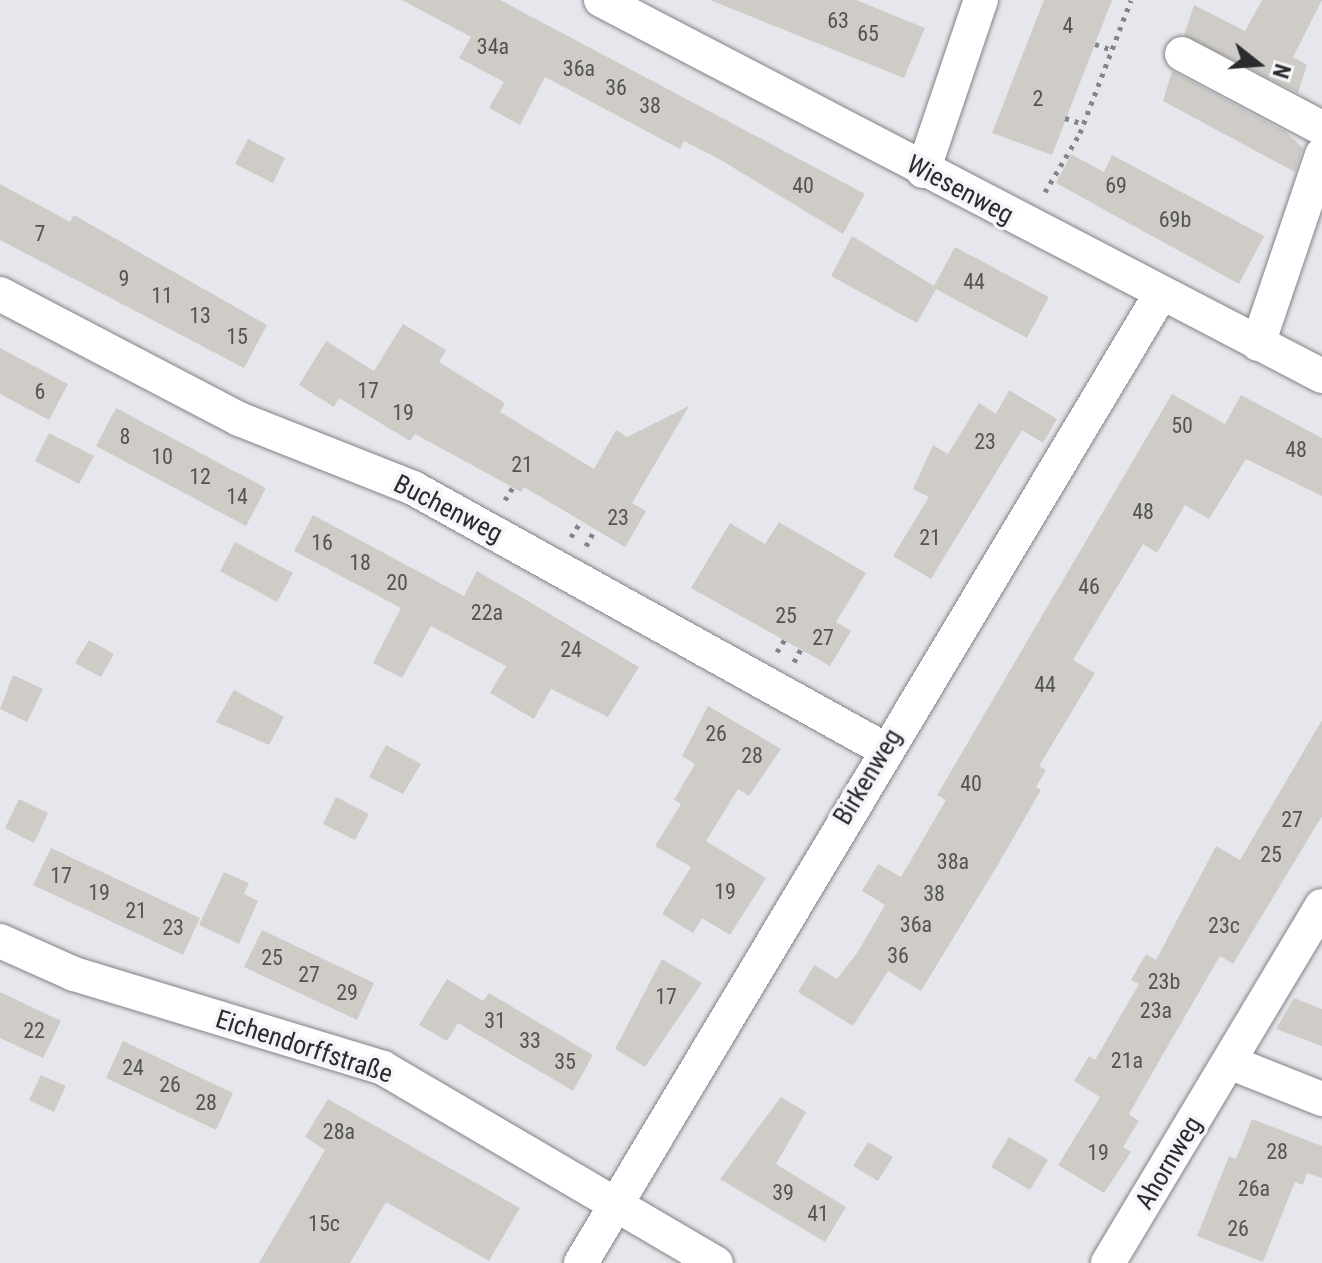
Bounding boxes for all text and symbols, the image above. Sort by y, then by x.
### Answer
house number: 63 [827,8,849,34]
house number: 4 [1063,13,1073,39]
house number: 65 [857,21,879,47]
north arrow [1218,24,1298,104]
house number: 34a [477,34,509,60]
house number: 36a [563,56,595,82]
text: N [1268,61,1295,81]
house number: 36 [605,75,627,101]
house number: 2 [1033,86,1043,112]
house number: 38 [639,93,661,119]
street label: Wiesenweg [901,149,1019,231]
house number: 40 [792,173,814,199]
house number: 69 [1105,173,1127,199]
house number: 69b [1159,207,1191,233]
house number: 7 [35,221,45,247]
house number: 9 [119,266,129,292]
house number: 44 [963,269,985,295]
house number: 11 [151,283,173,309]
house number: 13 [189,303,211,329]
house number: 15 [226,324,248,350]
house number: 17 [357,378,379,404]
house number: 6 [35,379,45,405]
house number: 19 [392,400,414,426]
house number: 50 [1171,413,1193,439]
house number: 8 [120,424,130,450]
house number: 23 [974,429,996,455]
house number: 48 [1285,437,1307,463]
house number: 10 [151,444,173,470]
house number: 21 [511,452,533,478]
house number: 12 [189,464,211,490]
street label: Buchenweg [388,468,508,550]
house number: 14 [226,484,248,510]
house number: 48 [1132,499,1154,525]
house number: 23 [607,505,629,531]
house number: 21 [919,525,941,551]
house number: 16 [311,530,333,556]
house number: 18 [349,550,371,576]
house number: 20 [386,570,408,596]
house number: 46 [1078,574,1100,600]
house number: 22a [471,600,503,626]
house number: 25 [775,603,797,629]
house number: 27 [812,625,834,651]
house number: 24 [560,637,582,663]
house number: 44 [1034,672,1056,698]
house number: 26 [705,721,727,747]
street label: Birkenweg [827,723,909,831]
house number: 28 [741,743,763,769]
house number: 40 [960,771,982,797]
house number: 27 [1281,807,1303,833]
house number: 25 [1260,842,1282,868]
house number: 38a [937,849,969,875]
house number: 17 [50,863,72,889]
house number: 19 [714,879,736,905]
house number: 19 [88,880,110,906]
house number: 38 [923,881,945,907]
house number: 21 [125,898,147,924]
house number: 36a [900,912,932,938]
house number: 23c [1208,913,1240,939]
house number: 23 [162,915,184,941]
house number: 36 [887,943,909,969]
house number: 25 [261,945,283,971]
house number: 27 [298,962,320,988]
house number: 23b [1148,969,1180,995]
house number: 29 [336,980,358,1006]
house number: 17 [655,984,677,1010]
house number: 23a [1140,998,1172,1024]
street label: Eichendorffstraße [212,1004,396,1090]
house number: 31 [484,1008,506,1034]
house number: 22 [23,1018,45,1044]
house number: 33 [519,1028,541,1054]
house number: 21a [1111,1048,1143,1074]
house number: 35 [554,1049,576,1075]
house number: 24 [122,1055,144,1081]
house number: 26 [159,1072,181,1098]
house number: 28 [195,1090,217,1116]
street label: Ahornweg [1129,1111,1209,1215]
house number: 28a [323,1119,355,1145]
house number: 28 [1266,1139,1288,1165]
house number: 19 [1087,1140,1109,1166]
house number: 26a [1238,1176,1270,1202]
house number: 39 [772,1180,794,1206]
house number: 41 [807,1201,829,1227]
house number: 15c [308,1211,340,1237]
house number: 26 [1227,1216,1249,1242]

